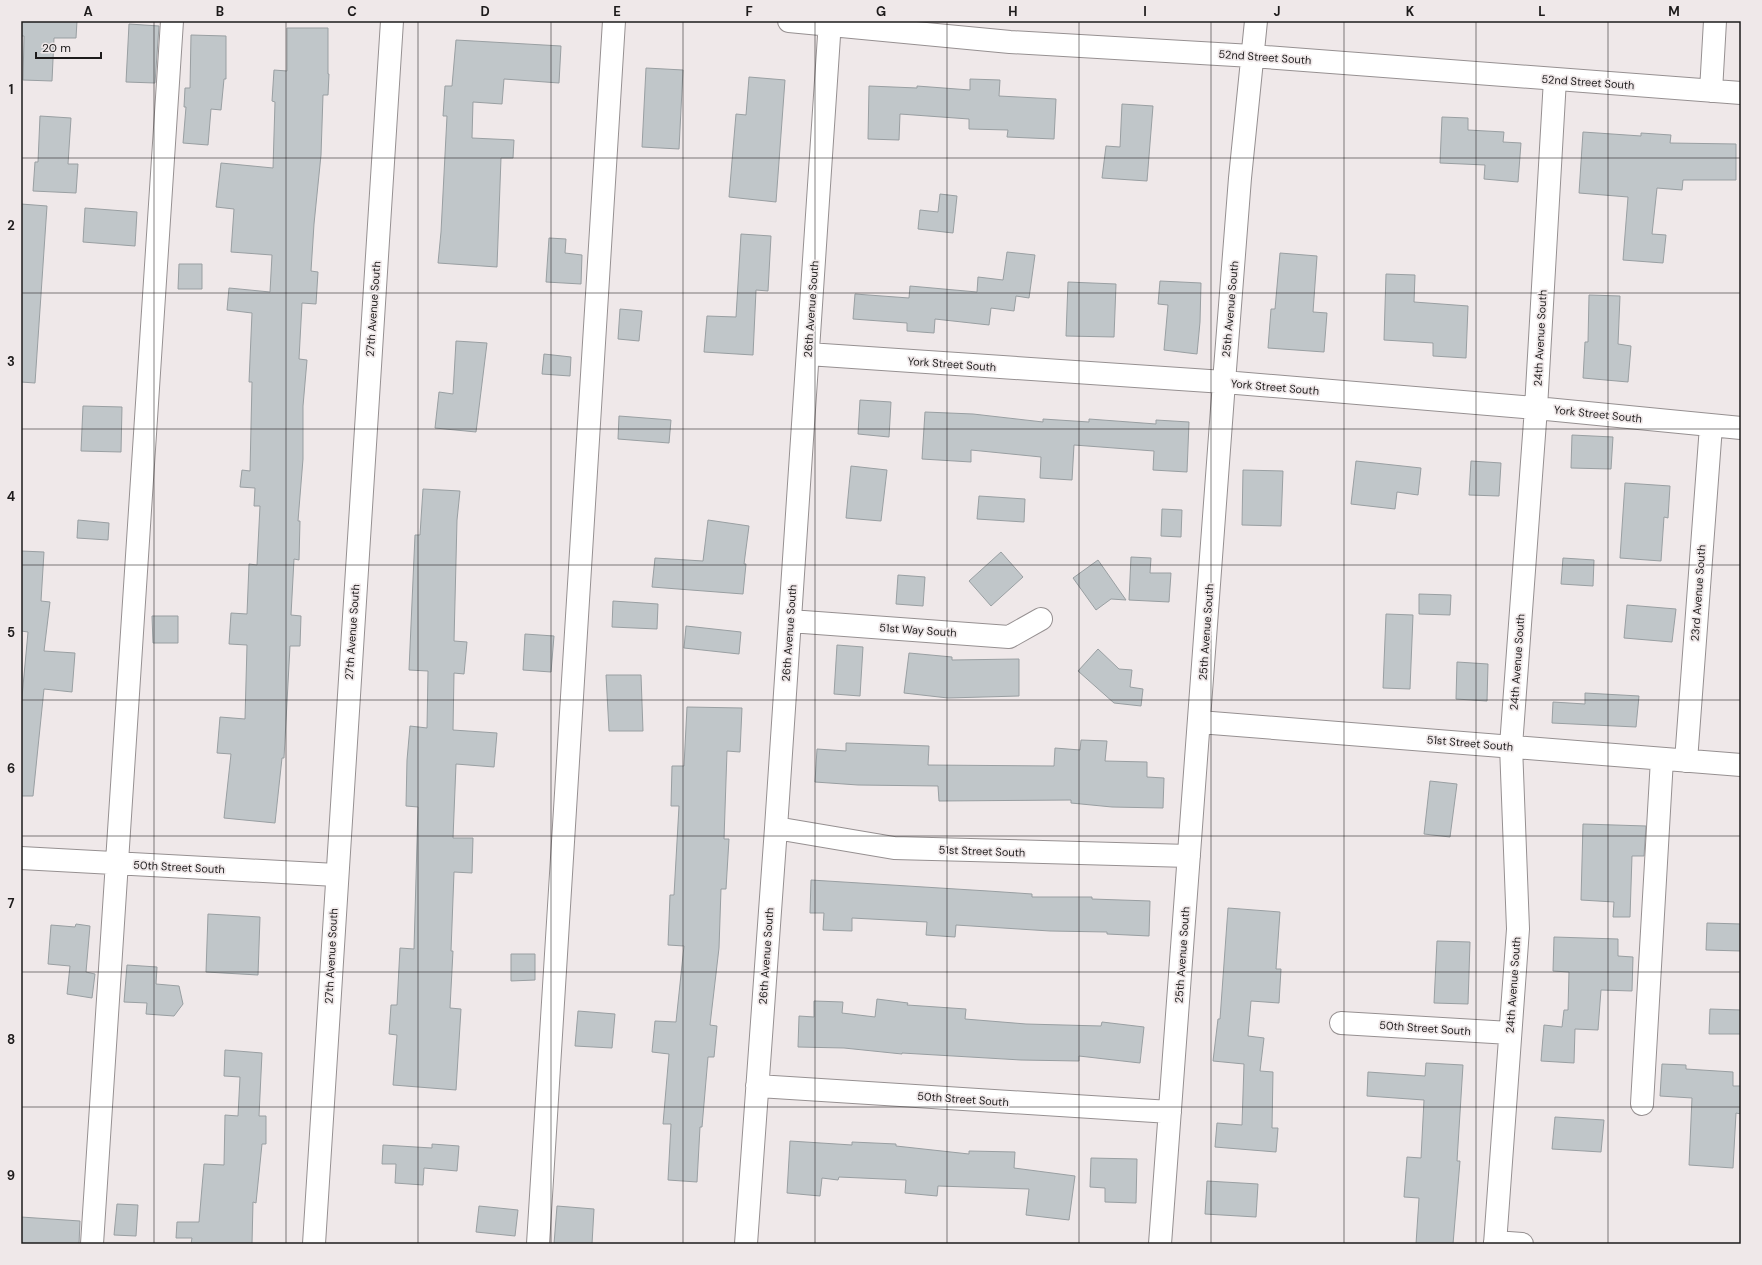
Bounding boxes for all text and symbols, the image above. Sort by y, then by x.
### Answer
text: A [83,3,93,20]
text: B [216,3,224,20]
text: C [347,3,357,20]
text: D [480,3,490,20]
text: E [613,3,621,20]
text: F [745,3,753,20]
text: G [876,3,886,20]
text: H [1008,3,1018,20]
text: I [1143,3,1147,20]
text: J [1273,3,1281,20]
text: K [1406,3,1415,20]
text: L [1538,3,1546,20]
text: M [1668,3,1680,20]
scale bar [36,34,101,60]
text: 20 m [42,40,71,56]
street label: 52nd Street South [1218,47,1312,67]
street label: 52nd Street South [1541,72,1635,92]
text: 1 [9,81,13,98]
text: 2 [7,217,15,234]
street label: 26th Avenue South [801,260,821,358]
street label: 25th Avenue South [1219,260,1241,358]
street label: 27th Avenue South [363,261,383,357]
street label: 24th Avenue South [1530,289,1550,387]
text: 3 [7,353,15,370]
street label: York Street South [907,354,997,374]
street label: York Street South [1230,376,1320,398]
street label: York Street South [1553,402,1643,426]
text: 4 [7,488,15,505]
street label: 23rd Avenue South [1688,544,1708,642]
street label: 25th Avenue South [1196,583,1216,681]
street label: 27th Avenue South [342,584,362,680]
street label: 26th Avenue South [779,584,799,682]
street label: 24th Avenue South [1507,613,1527,711]
street label: 51st Way South [879,620,957,640]
text: 5 [7,624,15,641]
street label: 51st Street South [1426,732,1514,754]
text: 6 [7,760,15,777]
street label: 51st Street South [938,842,1026,860]
street label: 50th Street South [133,858,225,876]
text: 7 [8,895,15,912]
street label: 25th Avenue South [1172,906,1192,1004]
street label: 26th Avenue South [756,907,776,1005]
street label: 27th Avenue South [322,908,340,1004]
street label: 24th Avenue South [1503,936,1523,1034]
street label: 50th Street South [1379,1018,1471,1038]
text: 8 [7,1031,15,1048]
street label: 50th Street South [917,1089,1009,1109]
text: 9 [7,1167,15,1184]

